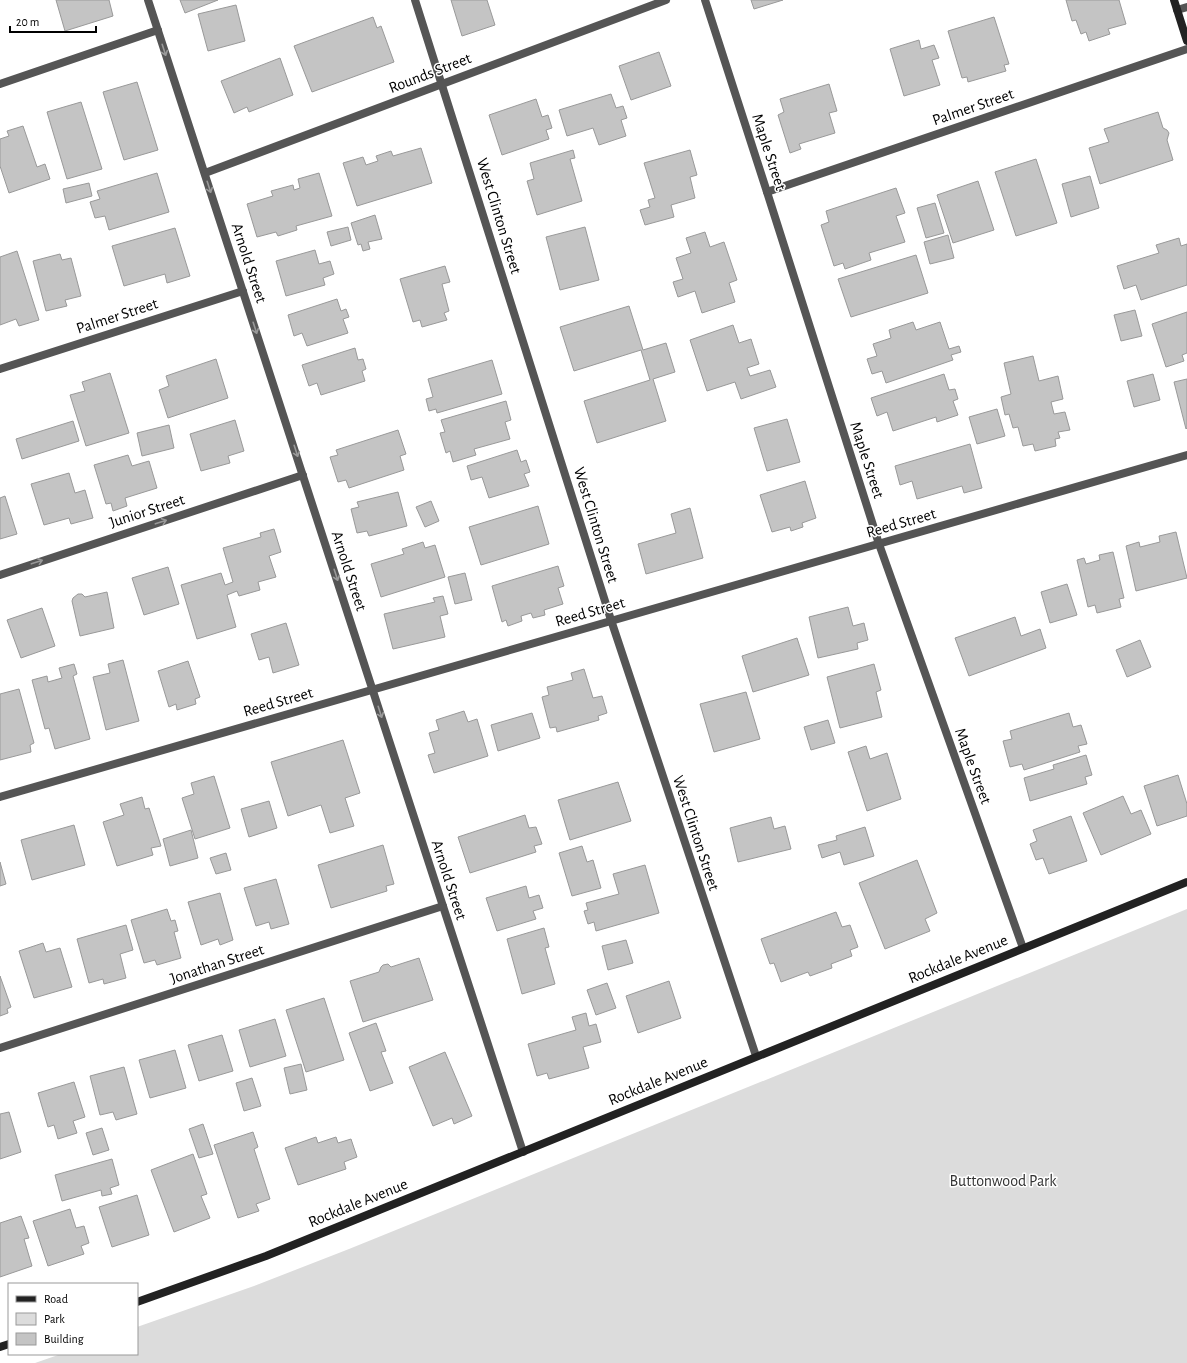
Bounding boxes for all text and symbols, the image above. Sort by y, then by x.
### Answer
scale bar [10,8,96,34]
text: 20 m [16,16,39,28]
one-way arrow [161,44,169,56]
street label: Rounds Street [387,50,473,96]
street label: Palmer Street [930,86,1016,128]
street label: Maple Street [749,112,789,192]
street label: West Clinton Street [474,156,524,276]
one-way arrow [206,181,214,193]
street label: Arnold Street [229,221,269,305]
street label: Palmer Street [74,295,160,337]
one-way arrow [252,321,260,333]
street label: Maple Street [847,420,887,500]
one-way arrow [292,445,300,457]
street label: West Clinton Street [571,465,621,585]
street label: Junior Street [107,491,187,531]
street label: Reed Street [864,505,938,541]
one-way arrow [154,518,167,525]
street label: Arnold Street [329,529,369,613]
one-way arrow [31,558,43,566]
one-way arrow [332,569,340,581]
street label: Reed Street [553,594,627,630]
street label: Reed Street [241,684,315,720]
one-way arrow [377,705,384,718]
street label: Maple Street [952,726,994,806]
street label: West Clinton Street [670,773,722,893]
street label: Arnold Street [429,838,469,922]
street label: Rockdale Avenue [906,932,1010,986]
street label: Jonathan Street [168,941,266,987]
street label: Rockdale Avenue [606,1054,710,1108]
park label: Buttonwood Park [949,1173,1057,1189]
street label: Rockdale Avenue [306,1176,410,1230]
legend [8,1283,138,1355]
text: Road [44,1293,68,1305]
text: Park [44,1313,65,1325]
text: Building [44,1333,84,1345]

